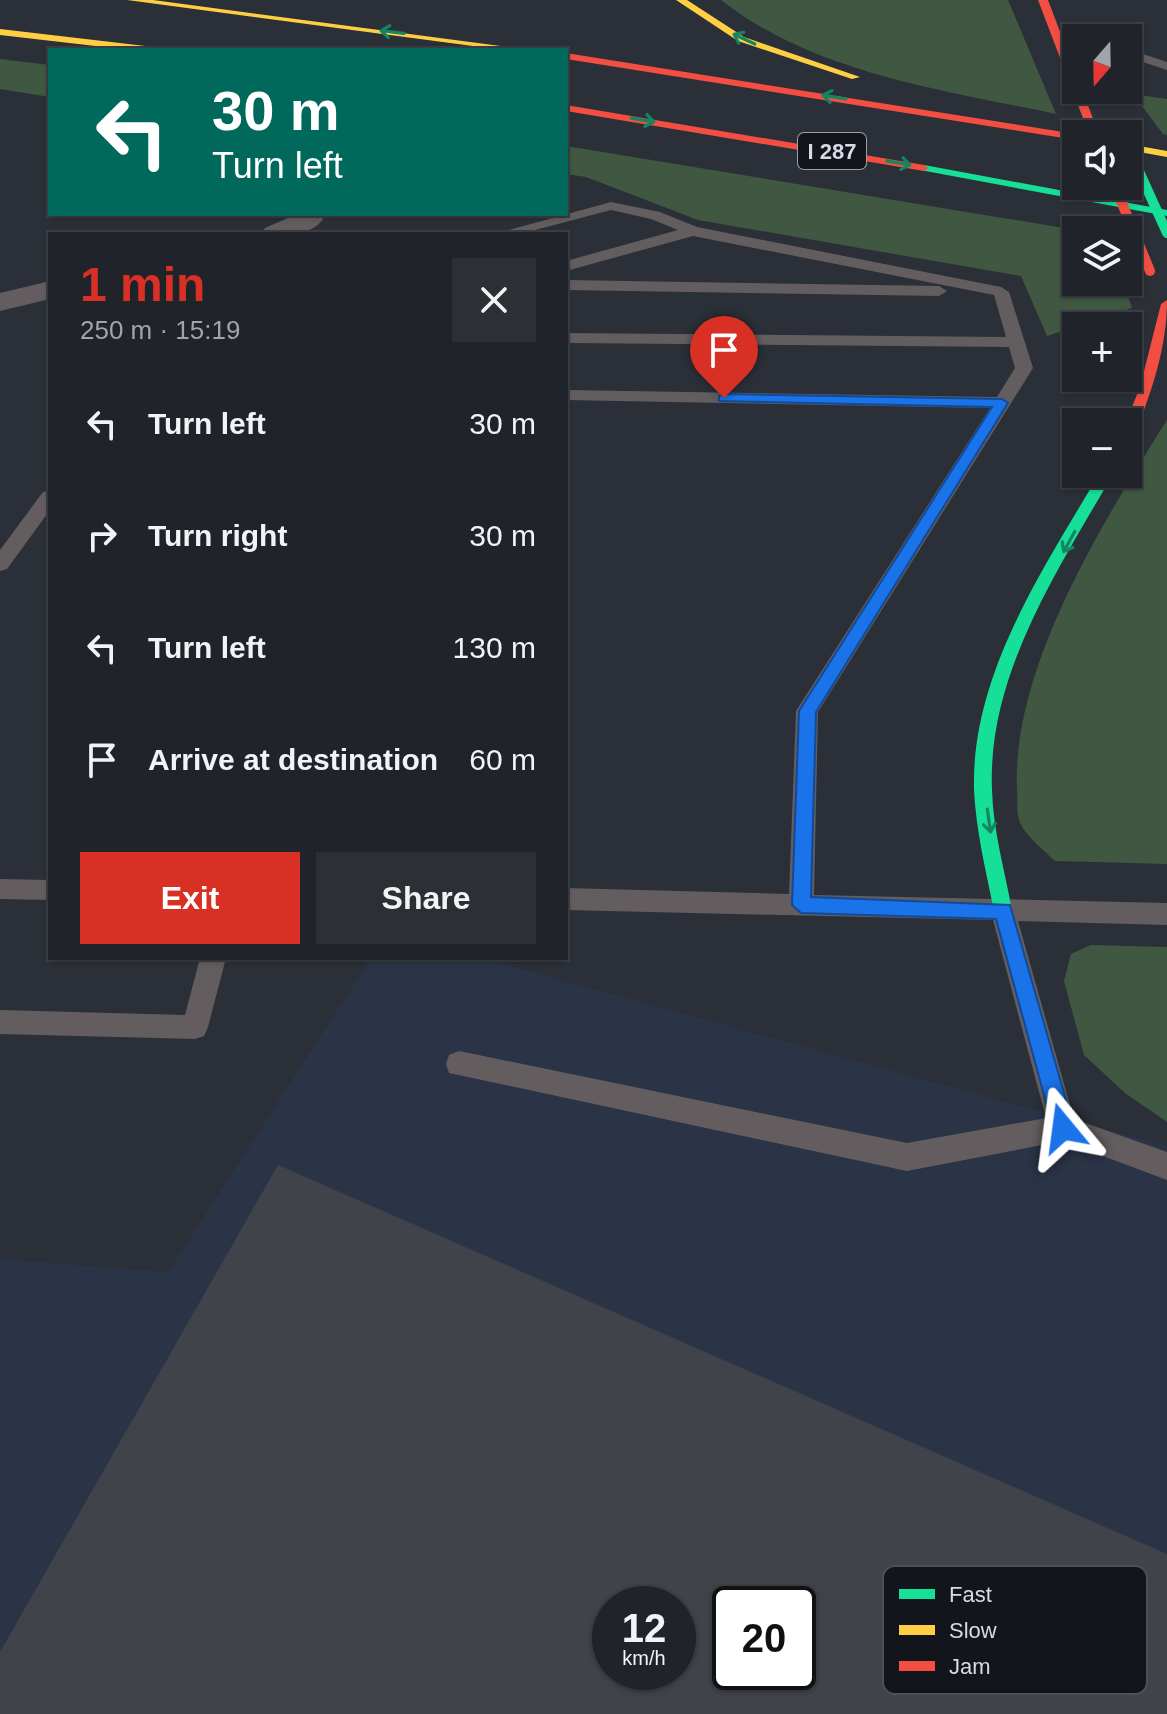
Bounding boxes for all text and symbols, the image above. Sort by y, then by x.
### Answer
north arrow [1062,24,1142,104]
map controls [1062,24,1142,488]
one-way arrow [379,25,406,40]
one-way arrow [732,31,756,46]
text: 30 m [212,79,340,142]
icon: left [80,80,184,184]
one-way arrow [822,89,848,104]
one-way arrow [630,113,655,128]
button: sound [1062,120,1142,200]
road number: I 287 [798,133,866,169]
text: Turn left [212,145,343,186]
one-way arrow [886,157,912,172]
button: layers [1062,216,1142,296]
text: 1 min [80,258,205,311]
button: close [452,258,536,342]
button: + [1062,312,1142,392]
text: 250 m · 15:19 [80,315,240,345]
pin [690,316,758,398]
icon: arrive [702,328,746,372]
icon: left [80,402,124,446]
text: Turn left [148,407,266,440]
text: 30 m [469,407,536,440]
button: − [1062,408,1142,488]
icon: right [80,514,124,558]
text: Turn right [148,519,287,552]
text: 30 m [469,519,536,552]
one-way arrow [1061,530,1076,554]
icon: left [80,626,124,670]
text: Turn left [148,631,266,664]
text: 130 m [453,631,536,664]
icon: arrive [80,738,124,782]
text: Arrive at destination [148,743,438,776]
text: 60 m [469,743,536,776]
one-way arrow [982,808,997,833]
button: Exit [80,852,300,944]
button: Share [316,852,536,944]
position arrow [1021,1086,1105,1170]
legend [883,1566,1147,1694]
text: Fast [949,1582,992,1607]
speed limit sign: 20 [712,1586,816,1690]
text: 12 [622,1606,666,1650]
text: Slow [949,1618,997,1643]
text: km/h [622,1647,666,1669]
text: Jam [949,1654,991,1679]

